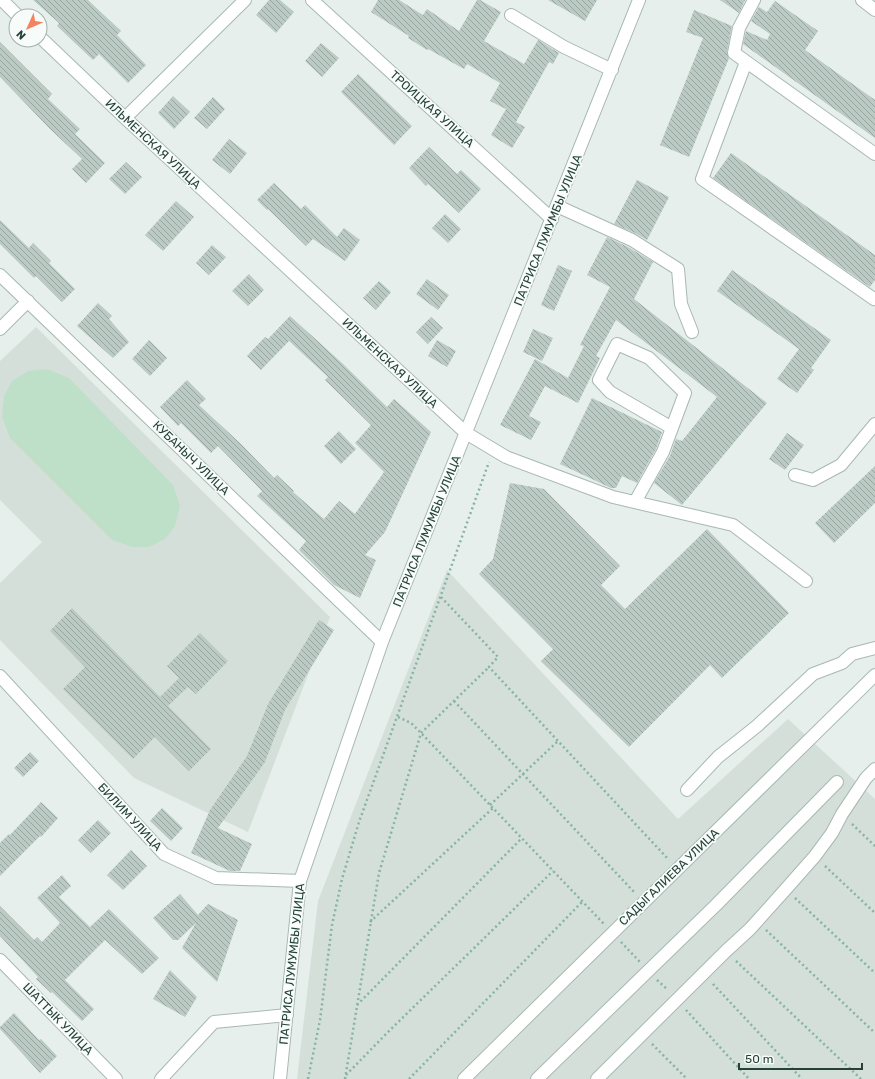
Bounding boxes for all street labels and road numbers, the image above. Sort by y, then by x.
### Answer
street label: ТРОИЦКАЯ УЛИЦА [387,68,477,150]
street label: ИЛЬМЕНСКАЯ УЛИЦА [102,96,204,192]
street label: ПАТРИСА ЛУМУМБЫ УЛИЦА [511,152,585,308]
street label: ИЛЬМЕНСКАЯ УЛИЦА [339,315,441,411]
street label: КУБАНЫЧ УЛИЦА [150,418,232,498]
street label: ПАТРИСА ЛУМУМБЫ УЛИЦА [390,453,464,609]
street label: БИЛИМ УЛИЦА [95,780,165,854]
street label: САДЫГАЛИЕВА УЛИЦА [616,826,722,928]
street label: ПАТРИСА ЛУМУМБЫ УЛИЦА [277,883,307,1045]
street label: ШАТТЫК УЛИЦА [20,980,96,1058]

